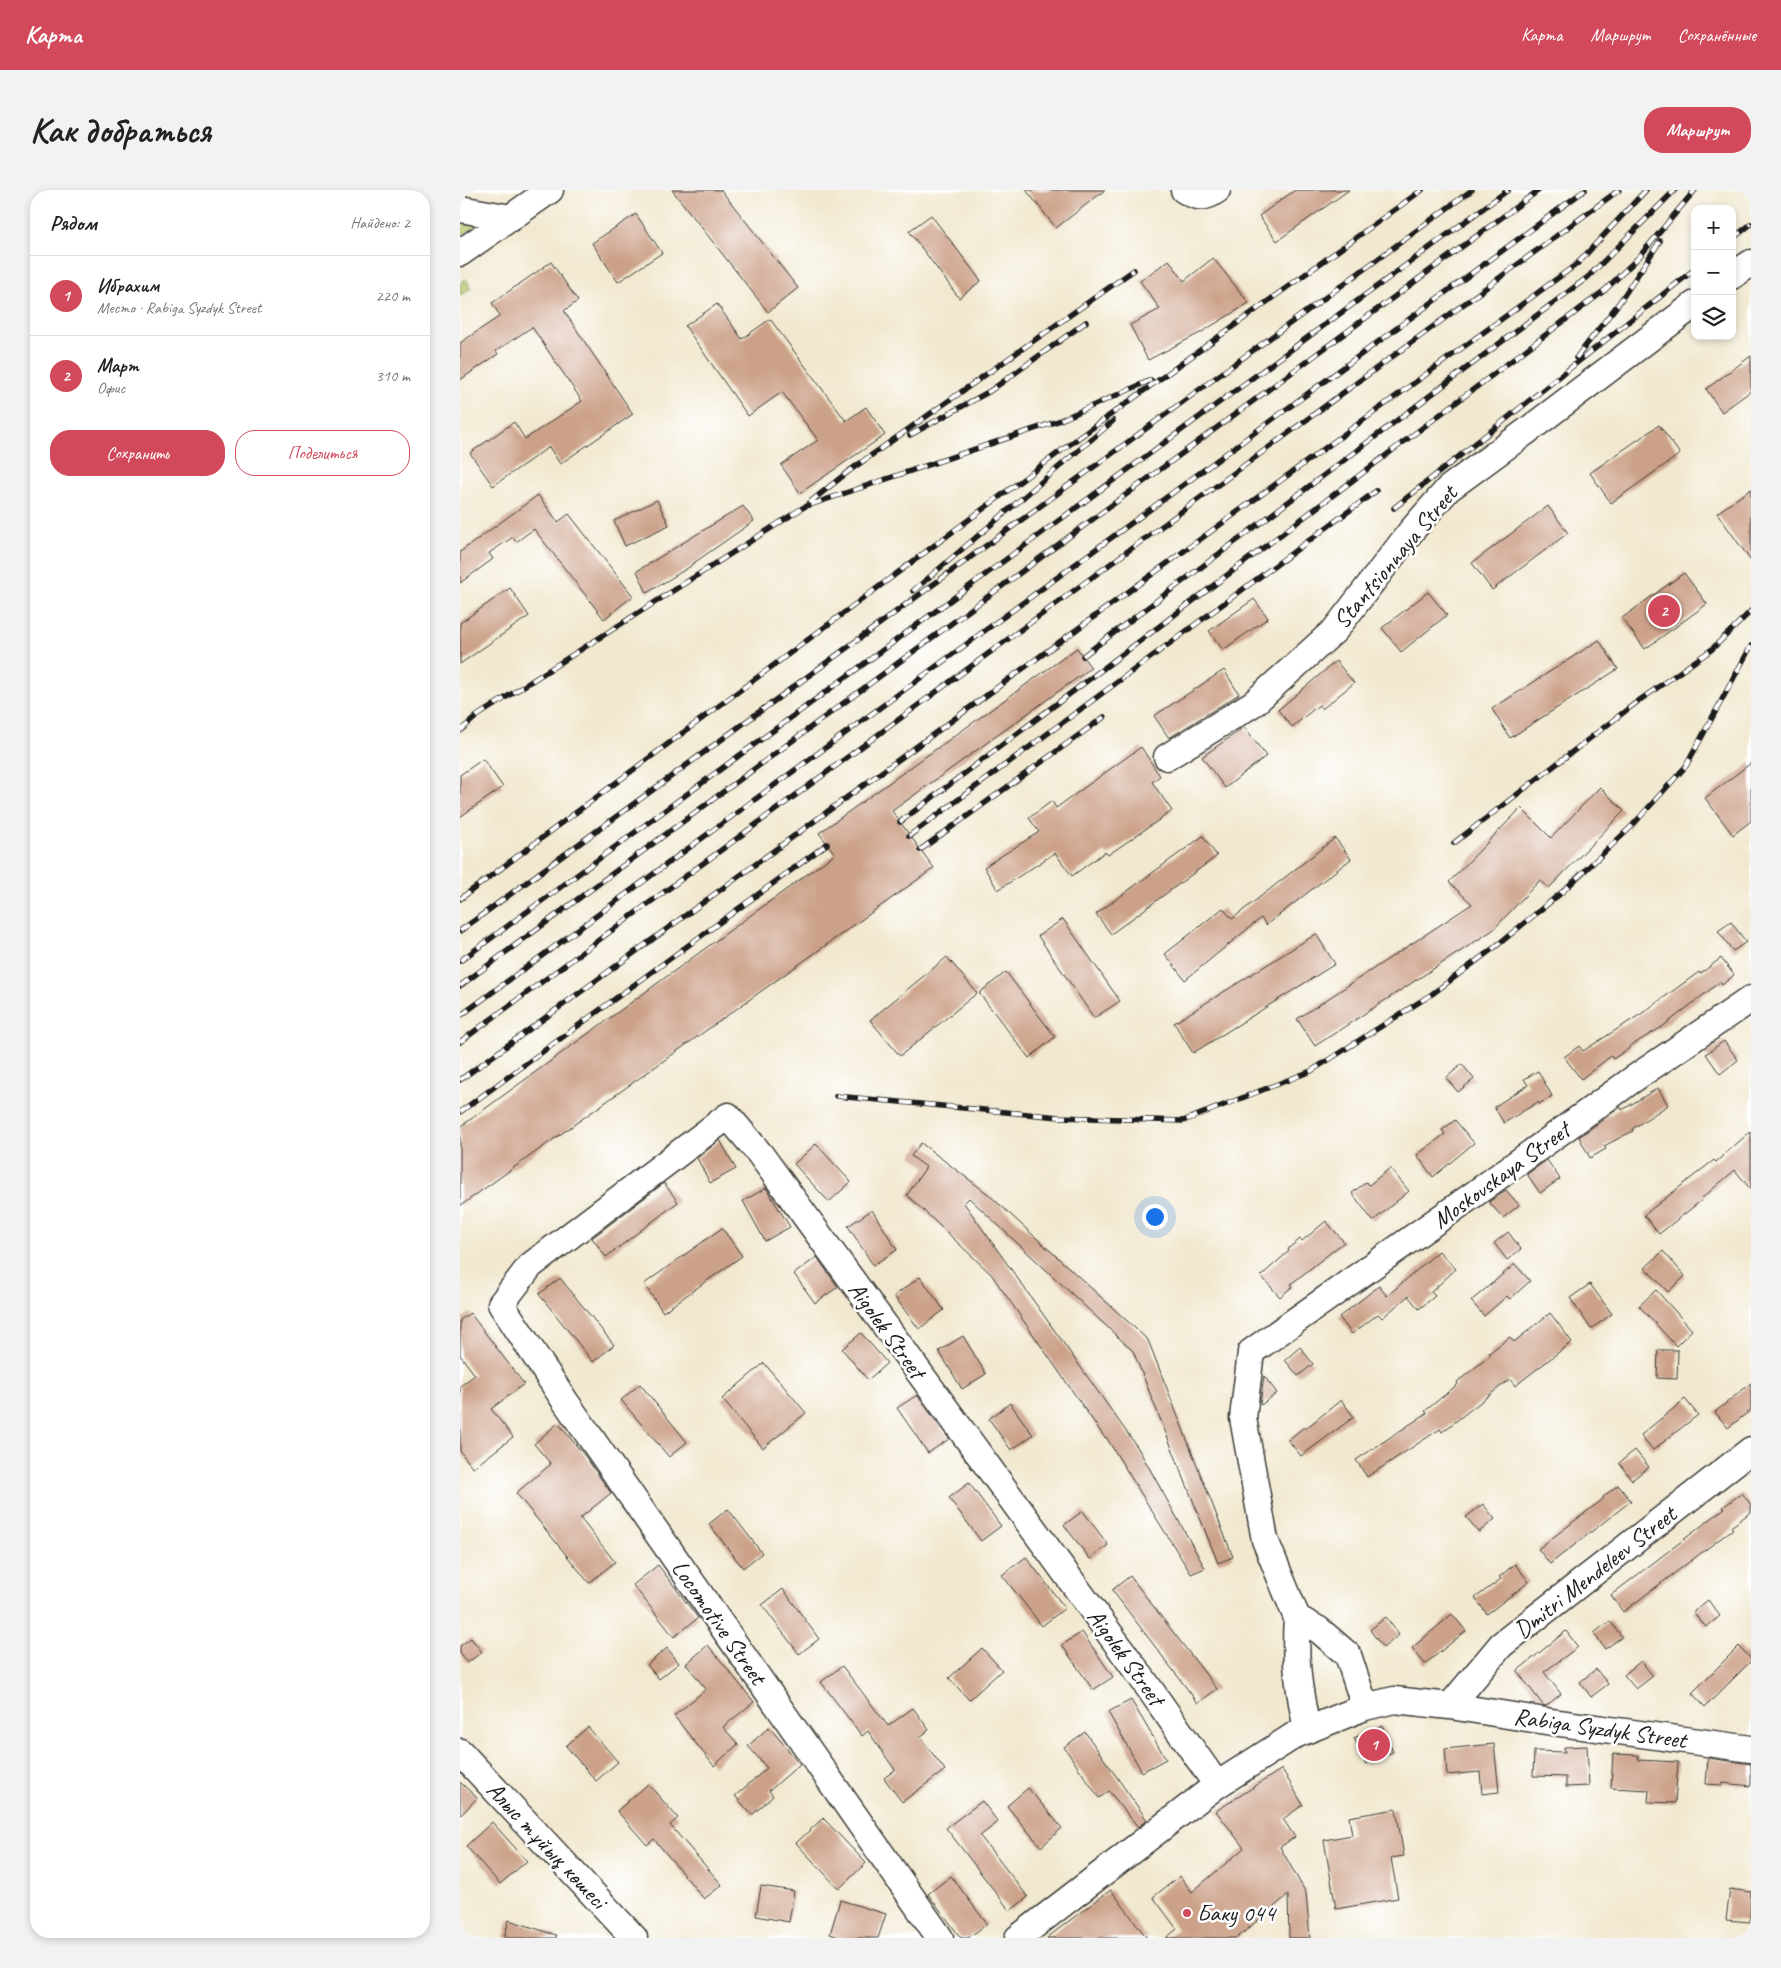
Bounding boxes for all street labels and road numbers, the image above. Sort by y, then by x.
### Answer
street label: Stantsionnaya Street [1326,478,1465,635]
street label: Moskovskaya Street [1426,1113,1578,1235]
street label: Aigolek Street [842,1276,934,1387]
street label: Dmitri Mendeleev Street [1508,1498,1684,1645]
street label: Locomotive Street [665,1554,774,1692]
street label: Aigolek Street [1081,1603,1173,1714]
street label: Rabiga Syzdyk Street [1512,1701,1690,1755]
street label: Алыс тұйық көшесі [480,1775,615,1917]

